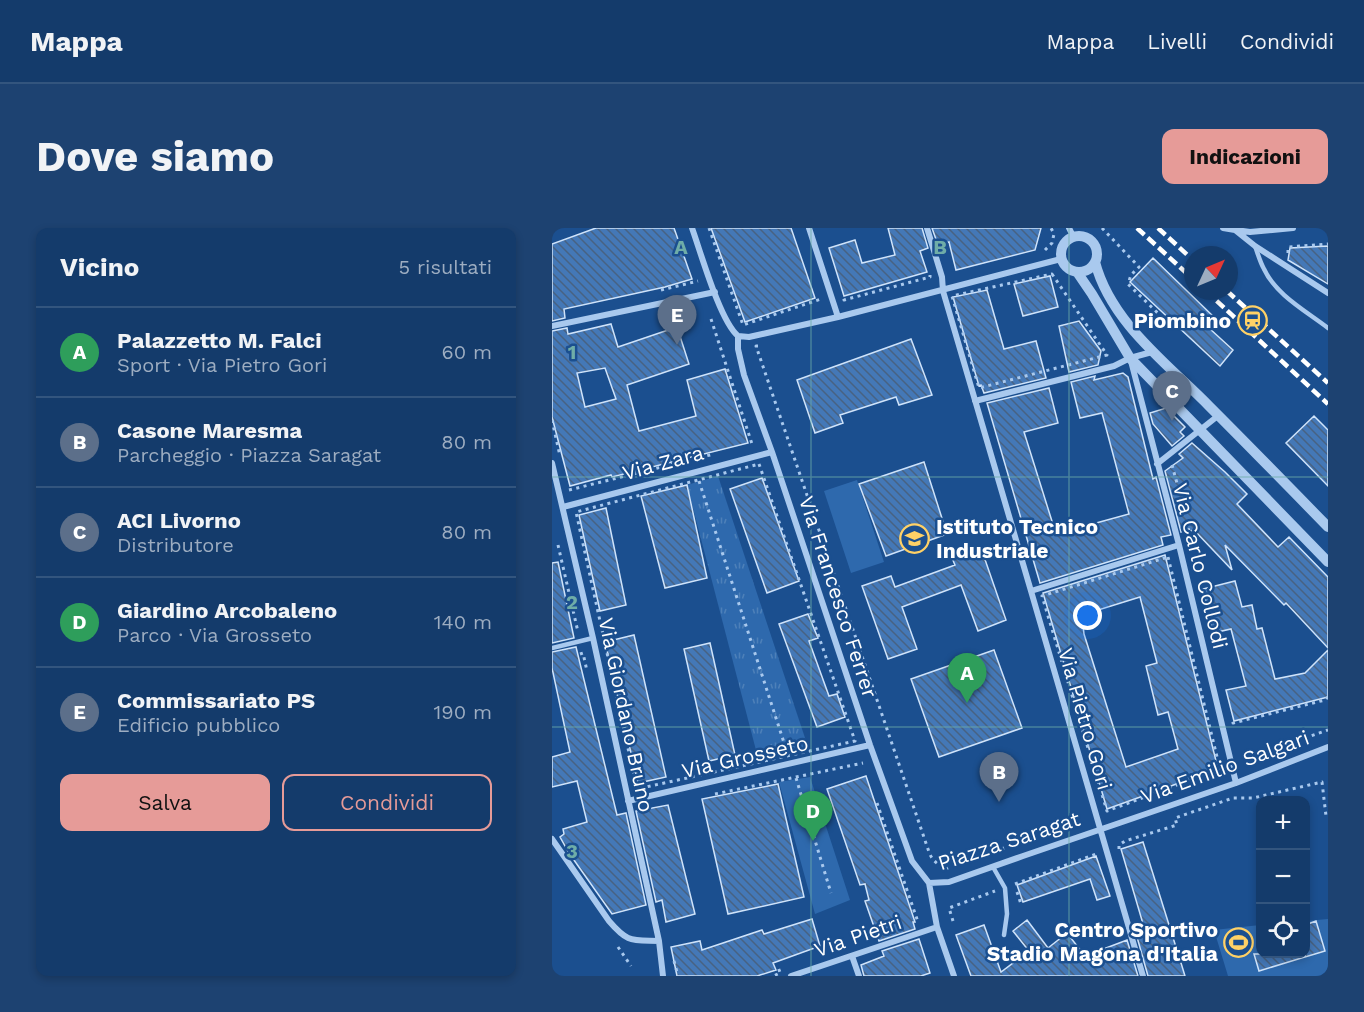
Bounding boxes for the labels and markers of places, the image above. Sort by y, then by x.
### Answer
pin: E [658,296,696,345]
station icon: Piombino [1236,305,1268,337]
place label: Piombino [1134,308,1231,333]
pin: C [1152,372,1192,421]
place label: Istituto Tecnico Industriale [936,514,1098,563]
school or university icon: Istituto Tecnico Industriale [899,523,931,555]
pin: A [948,654,986,703]
pin: B [980,752,1018,802]
pin: D [794,792,832,841]
place label: Centro Sportivo Stadio Magona d'Italia [987,917,1219,966]
sports icon: Centro Sportivo Stadio Magona d'Italia [1223,926,1255,958]

